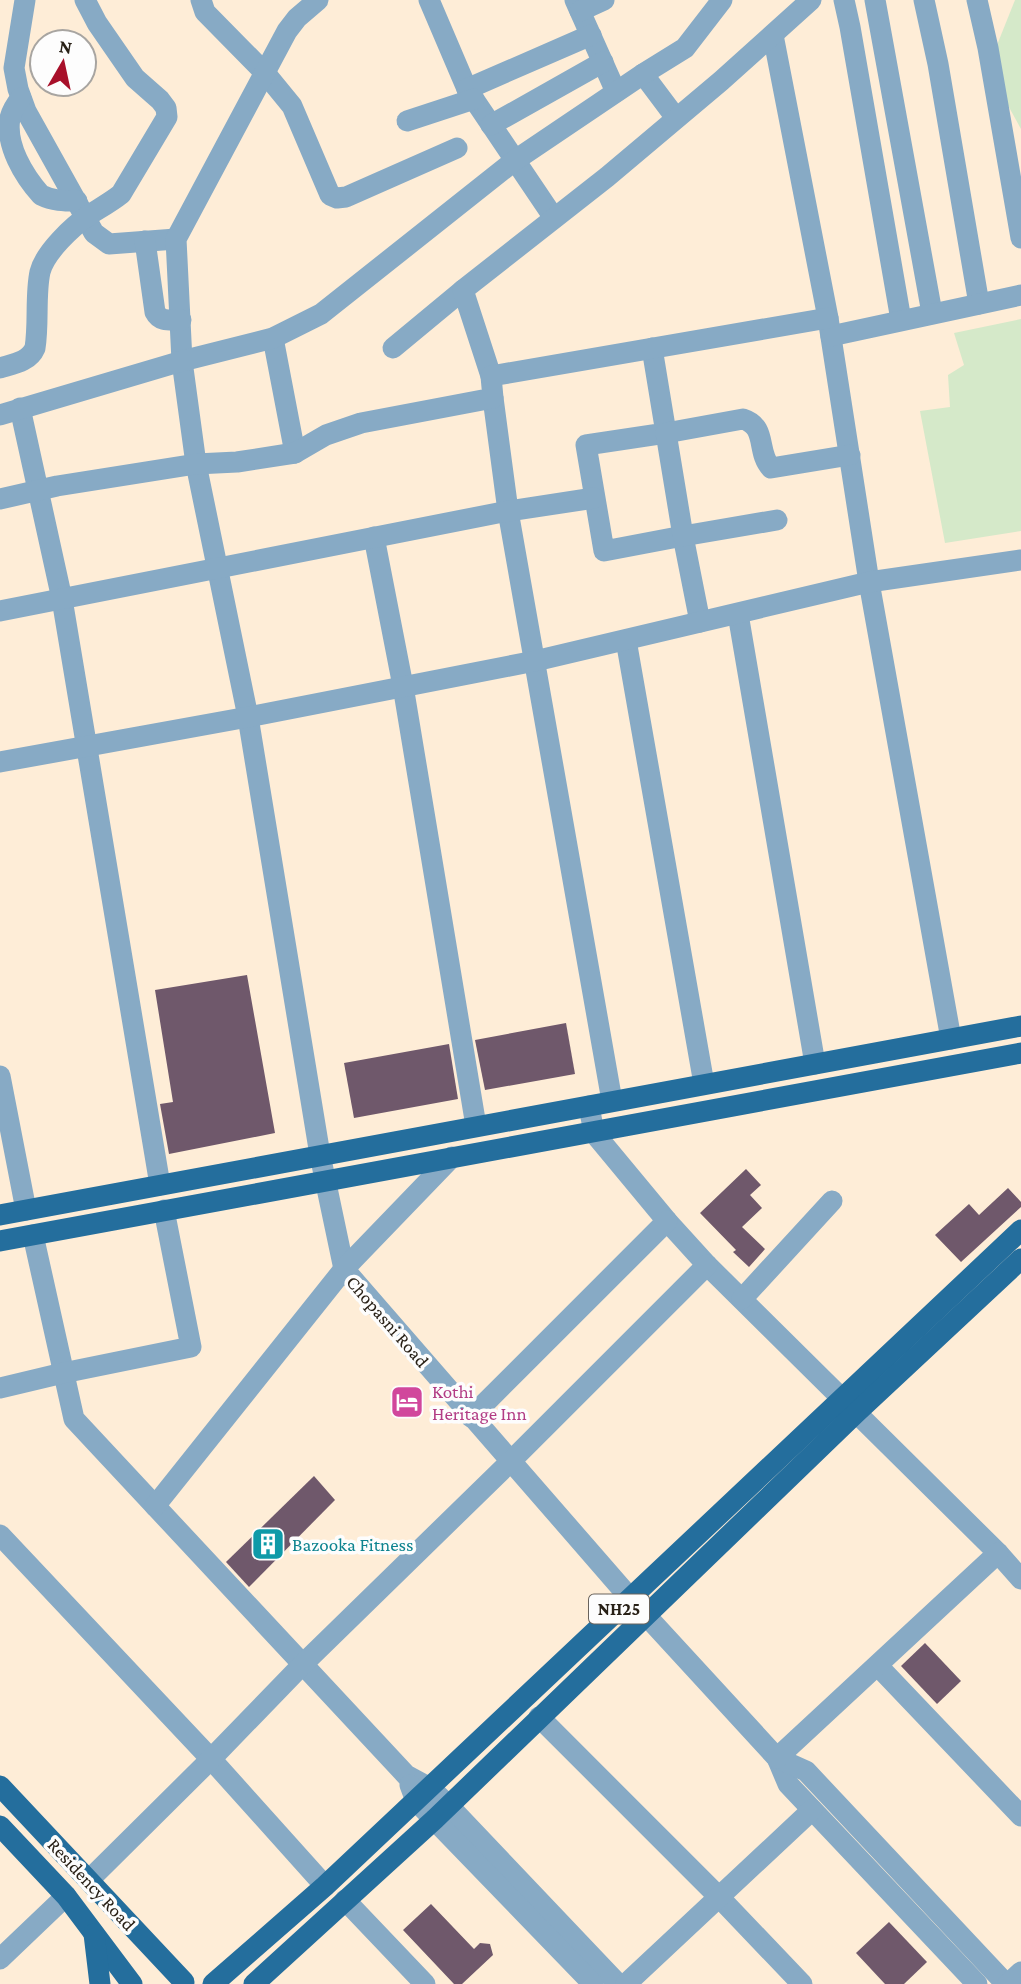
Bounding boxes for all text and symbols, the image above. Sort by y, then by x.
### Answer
north arrow [28,28,98,98]
text: N [58,35,74,58]
street label: Chopasni Road [342,1271,433,1371]
place label: Kothi Heritage Inn [432,1381,527,1424]
hotel icon: Kothi Heritage Inn [388,1383,426,1421]
building icon: Bazooka Fitness [249,1525,287,1563]
place label: Bazooka Fitness [292,1534,413,1555]
road number: NH25 [589,1594,649,1624]
street label: Residency Road [44,1834,140,1935]

